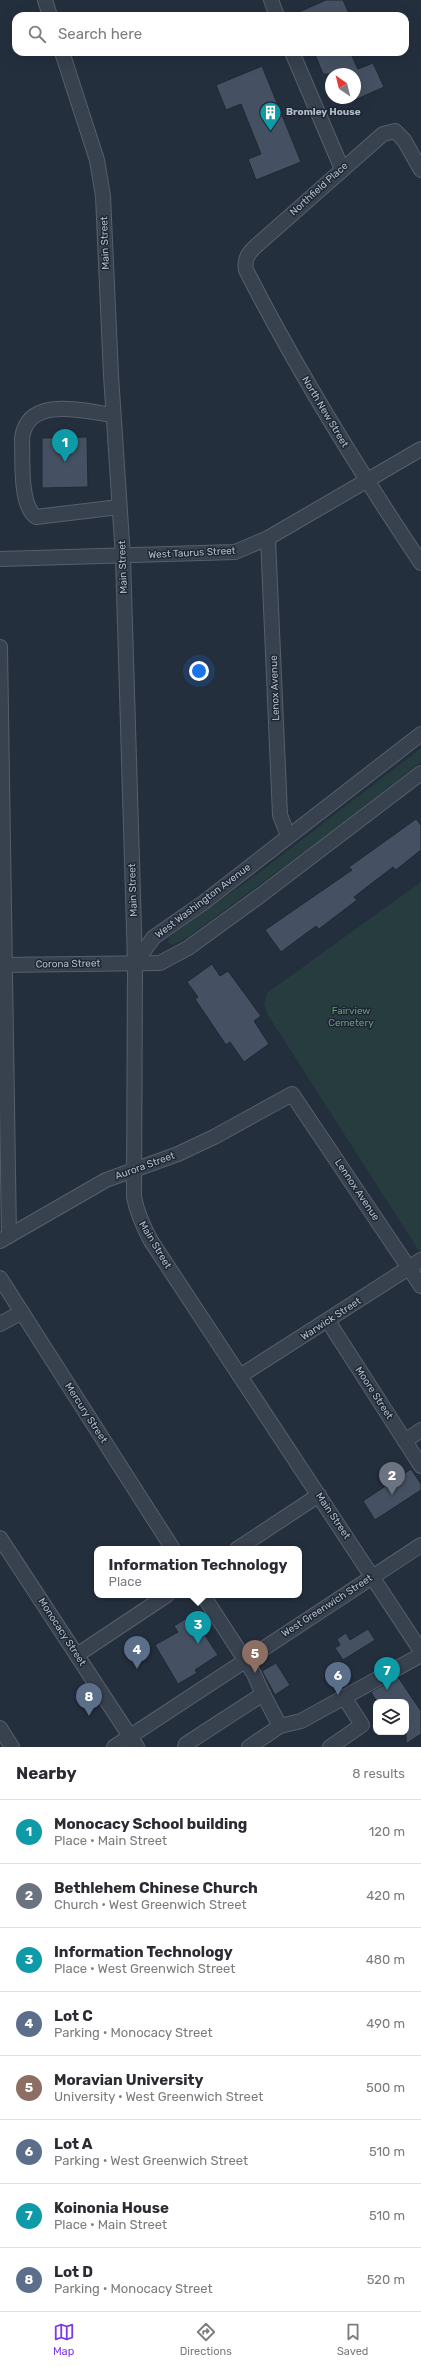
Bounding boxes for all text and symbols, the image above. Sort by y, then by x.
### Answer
search box [12,12,409,56]
icon: search [26,23,48,45]
text: Search here [58,25,142,43]
north arrow [325,68,361,104]
building icon: Bromley House [258,99,284,132]
place label: Bromley House [286,106,361,118]
street label: Northfield Place [288,160,351,218]
street label: Main Street [98,216,112,270]
street label: North New Street [299,374,351,450]
pin: 1 [52,429,78,462]
street label: Main Street [116,540,130,594]
street label: West Taurus Street [148,545,236,561]
street label: Lenox Avenue [268,655,282,721]
your location [189,661,209,681]
street label: West Washington Avenue [153,861,253,941]
street label: Main Street [126,863,140,917]
street label: Corona Street [36,957,101,971]
park label: Fairview Cemetery [328,1005,374,1029]
street label: Aurora Street [113,1150,177,1182]
street label: Lennox Avenue [332,1157,382,1223]
street label: Main Street [136,1219,174,1271]
street label: Warwick Street [299,1295,363,1343]
street label: Moore Street [353,1365,395,1422]
street label: Mercury Street [62,1381,110,1445]
pin: 2 [379,1462,405,1495]
street label: Main Street [313,1491,353,1542]
popup [94,1546,302,1598]
text: Information Technology [109,1556,287,1574]
street label: West Greenwich Street [279,1572,375,1640]
text: Place [109,1574,142,1589]
street label: Monocacy Street [36,1596,88,1668]
pin: 3 [185,1611,211,1644]
pin: 4 [124,1636,150,1669]
pin: 5 [242,1640,268,1673]
pin: 7 [374,1657,400,1690]
pin: 6 [325,1662,351,1695]
pin: 8 [76,1683,102,1716]
map controls [373,1699,409,1735]
button: layers [373,1699,409,1735]
text: Nearby [16,1763,77,1783]
text: 8 results [352,1766,405,1781]
text: Monocacy School building [54,1815,247,1833]
text: 1 [26,1824,32,1839]
text: 120 m [369,1824,405,1839]
text: Place · Main Street [54,1833,167,1848]
text: Bethlehem Chinese Church [54,1879,258,1897]
text: 2 [25,1888,33,1903]
text: 420 m [366,1888,405,1903]
text: Church · West Greenwich Street [54,1897,247,1912]
text: Information Technology [54,1943,233,1961]
text: 3 [25,1952,33,1967]
text: 480 m [366,1952,405,1967]
text: Place · West Greenwich Street [54,1961,235,1976]
text: Lot C [54,2007,93,2025]
text: 4 [25,2016,33,2031]
text: 490 m [366,2016,405,2031]
text: Parking · Monocacy Street [54,2025,213,2040]
text: Moravian University [54,2071,204,2089]
text: 5 [25,2080,33,2095]
text: 500 m [366,2080,405,2095]
text: University · West Greenwich Street [54,2089,263,2104]
text: Lot A [54,2135,93,2153]
text: 6 [25,2144,33,2159]
text: 510 m [369,2144,405,2159]
text: Parking · West Greenwich Street [54,2153,248,2168]
text: Koinonia House [54,2199,169,2217]
text: 7 [25,2208,33,2223]
text: 510 m [369,2208,405,2223]
text: Place · Main Street [54,2217,167,2232]
text: Lot D [54,2263,93,2281]
text: 8 [25,2272,33,2287]
text: 520 m [367,2272,405,2287]
text: Parking · Monocacy Street [54,2281,213,2296]
tab: Map [53,2321,75,2358]
tab: Directions [180,2321,232,2358]
tab: Saved [337,2321,368,2358]

